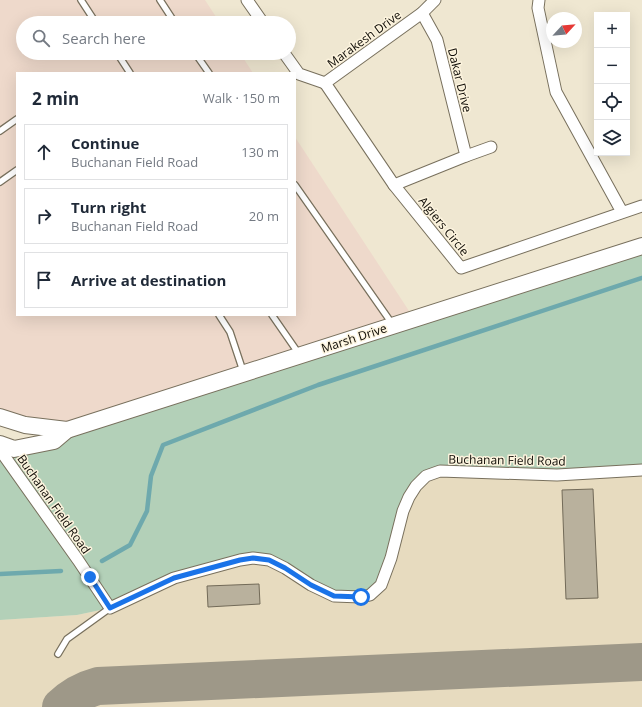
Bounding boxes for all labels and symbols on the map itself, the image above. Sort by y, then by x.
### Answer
street label: Marakesh Drive [324,6,405,72]
north arrow [546,12,582,48]
street label: Dakar Drive [444,46,476,114]
street label: Algiers Circle [415,193,473,259]
street label: Marsh Drive [319,319,389,357]
street label: Buchanan Field Road [448,450,566,470]
street label: Buchanan Field Road [13,451,95,557]
route end [81,568,99,586]
route start [352,588,370,606]

